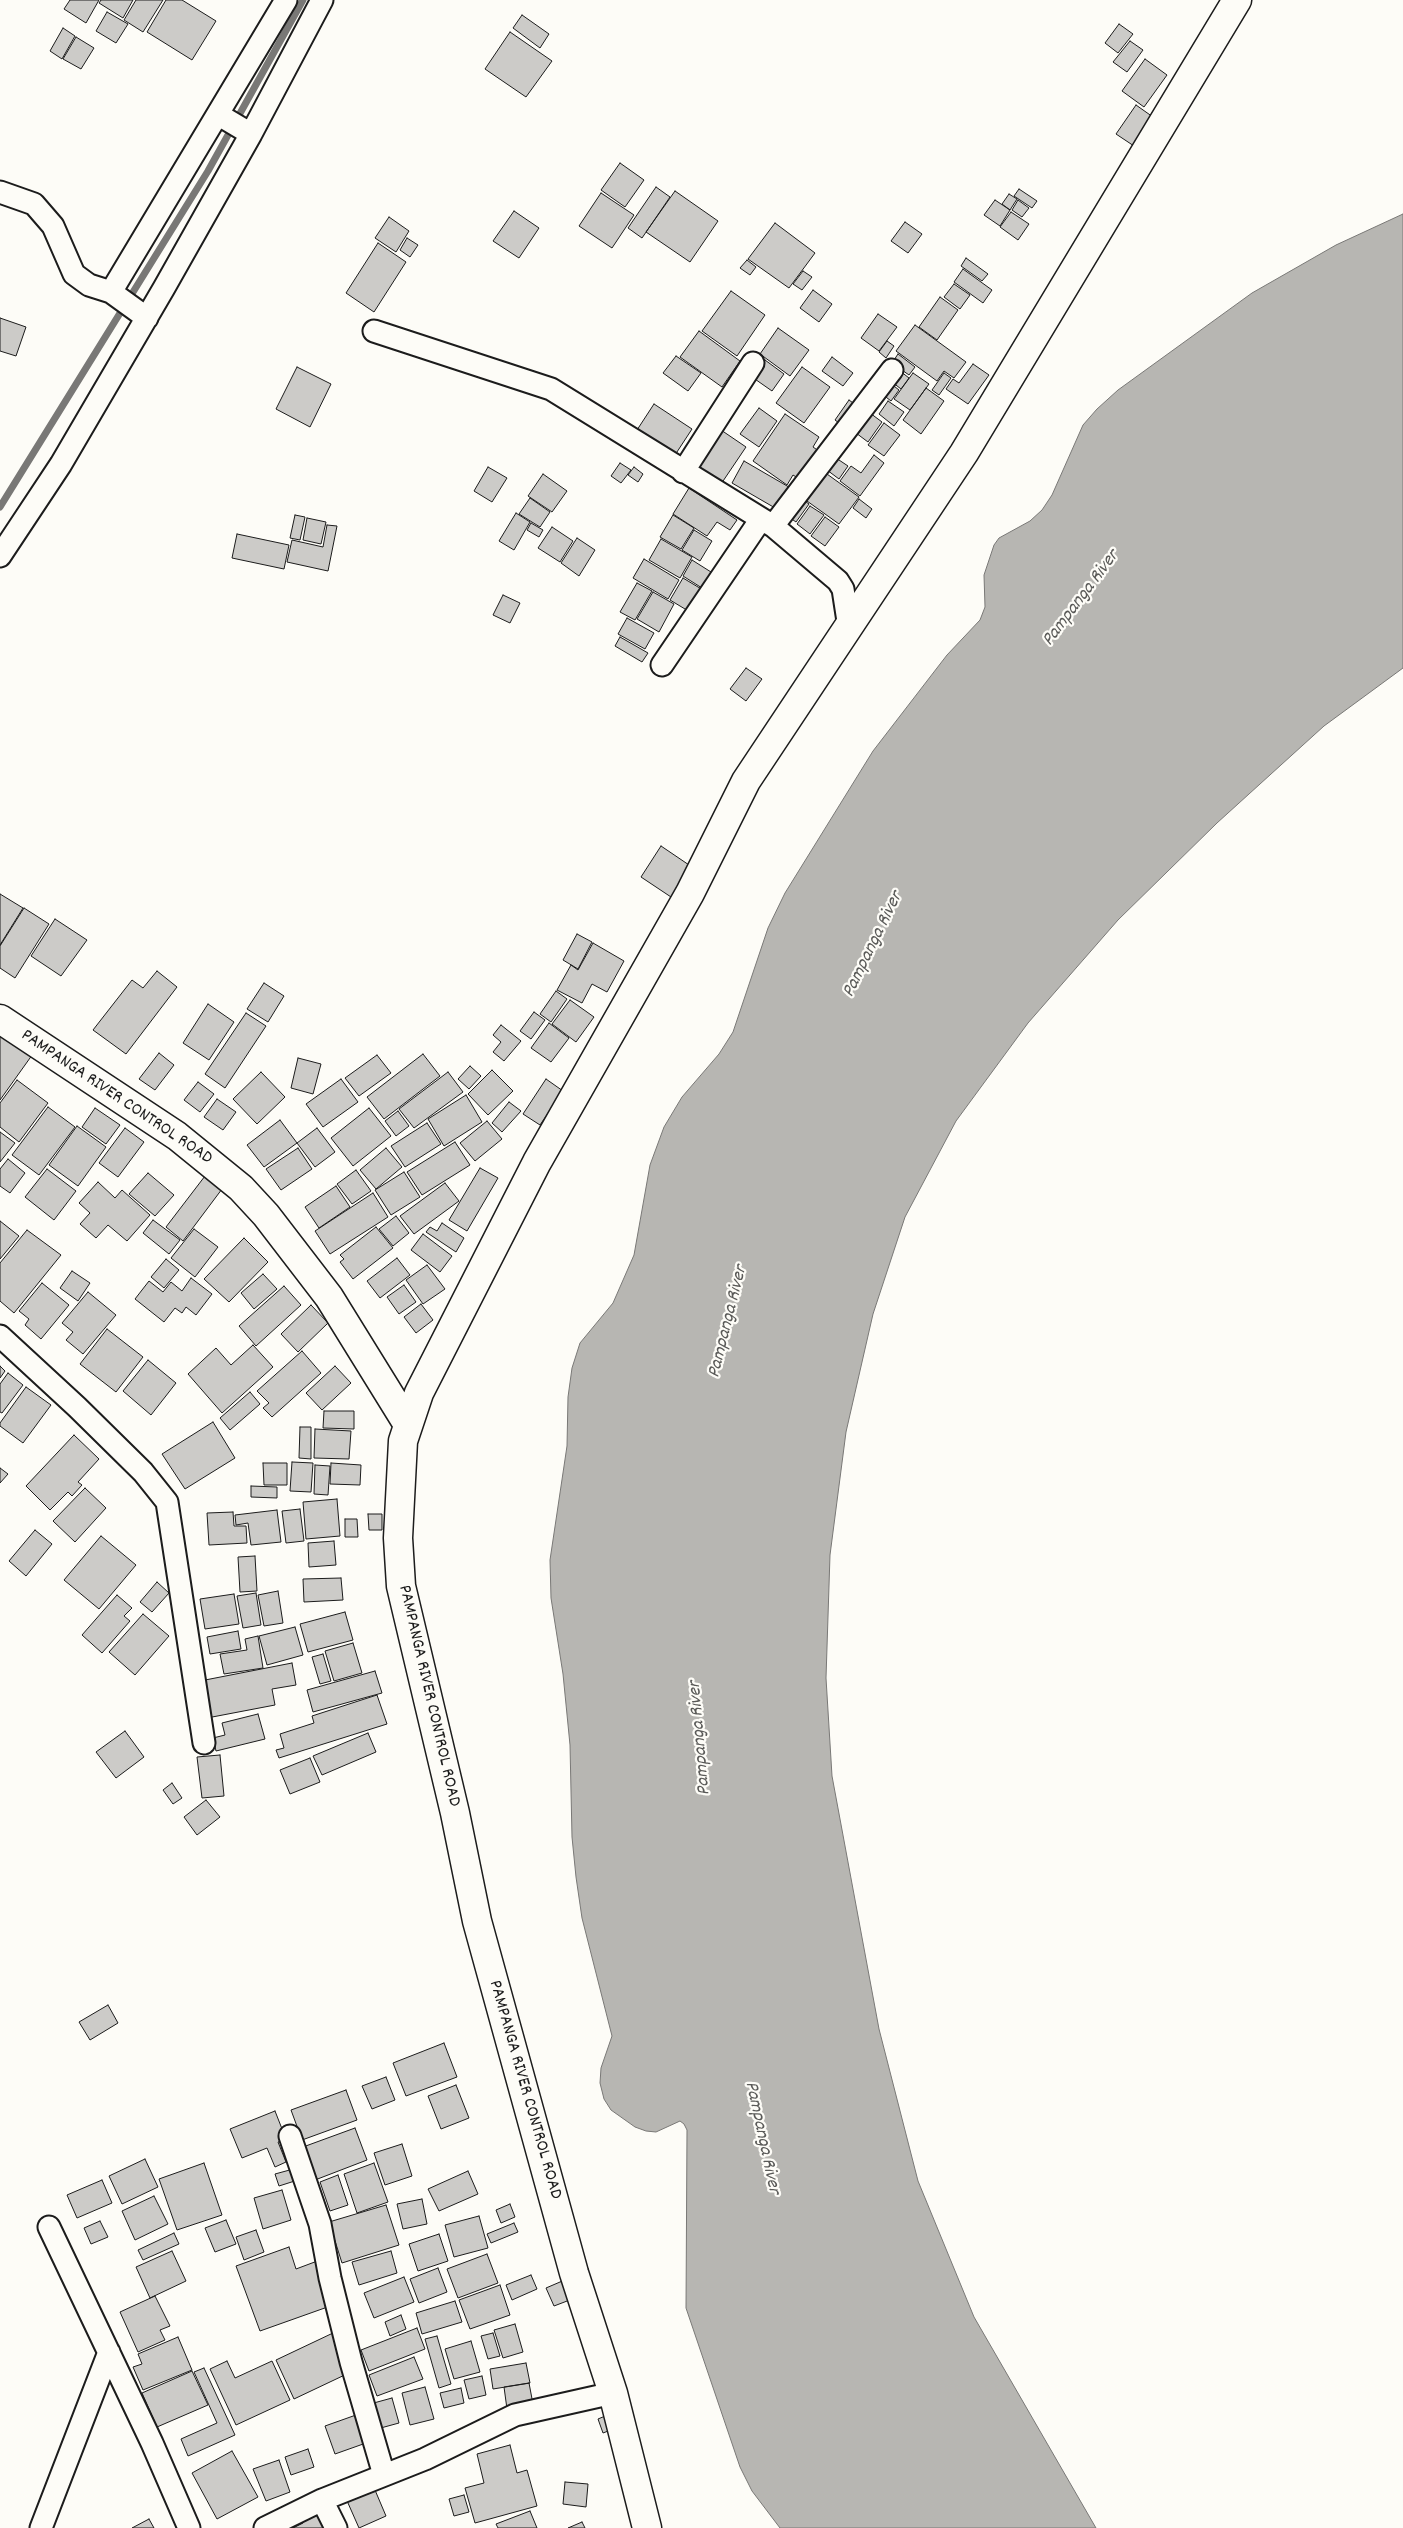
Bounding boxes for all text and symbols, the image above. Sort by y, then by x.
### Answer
water label: Pampanga River [1038,546,1126,652]
water label: Pampanga River [839,888,909,1002]
street label: PAMPANGA RIVER CONTROL ROAD [16,1026,216,1170]
water label: Pampanga River [704,1264,754,1380]
street label: PAMPANGA RIVER CONTROL ROAD [392,1583,464,1809]
water label: Pampanga River [685,1680,717,1796]
street label: PAMPANGA RIVER CONTROL ROAD [482,1978,566,2202]
water label: Pampanga River [738,2080,784,2196]

